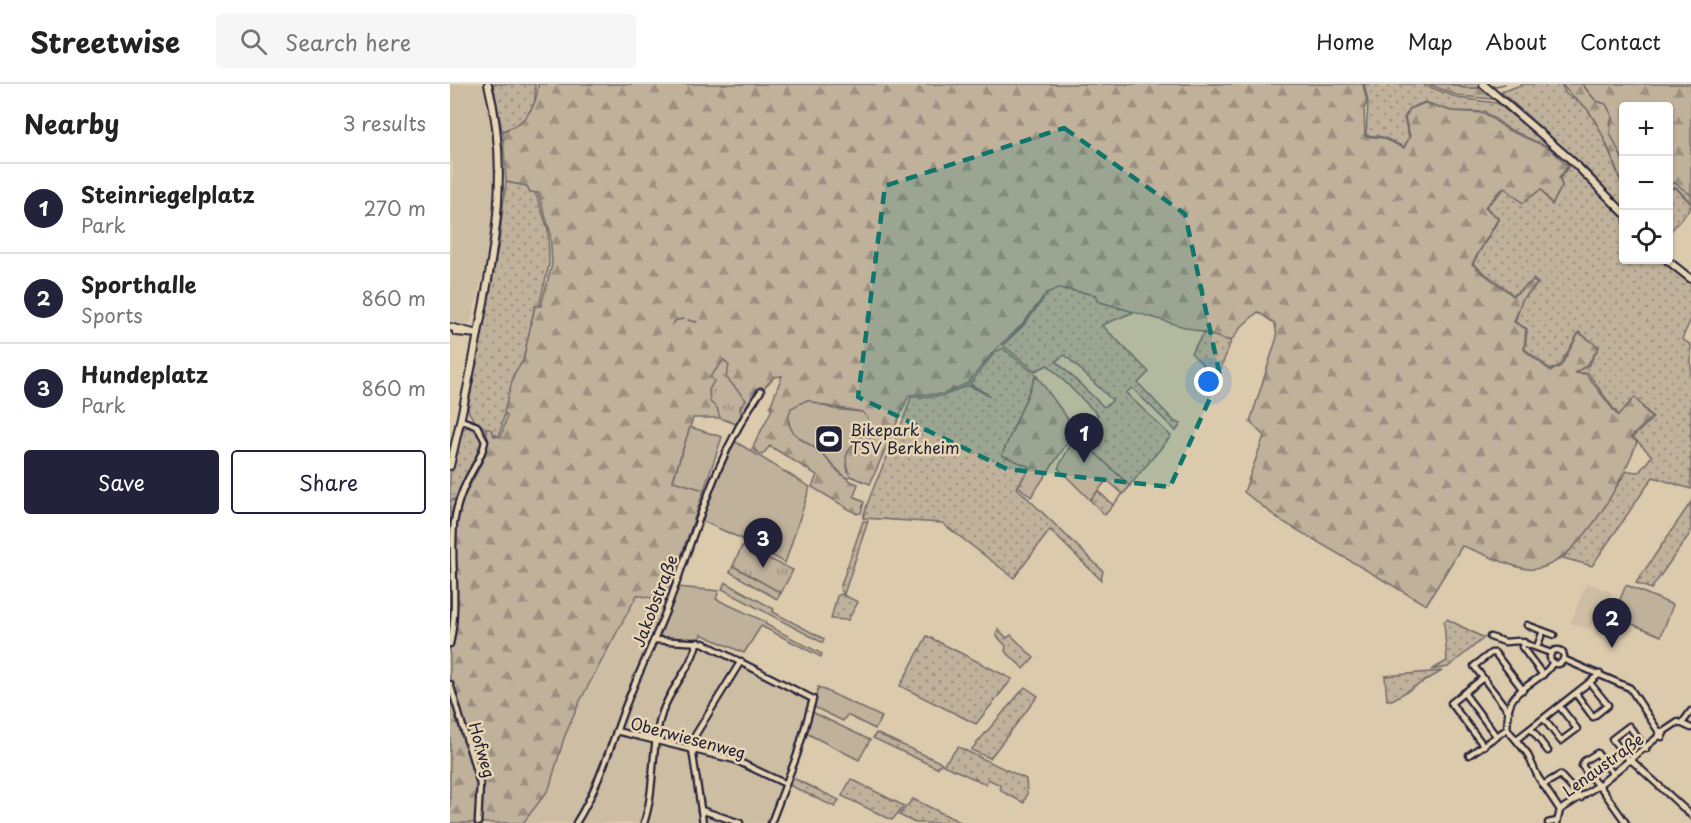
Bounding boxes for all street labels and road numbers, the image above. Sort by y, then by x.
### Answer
street label: Jakobstraße [625,551,683,650]
street label: Oberwiesenweg [628,710,749,764]
street label: Hofweg [464,719,502,780]
street label: Lenaustraße [1557,727,1648,802]

